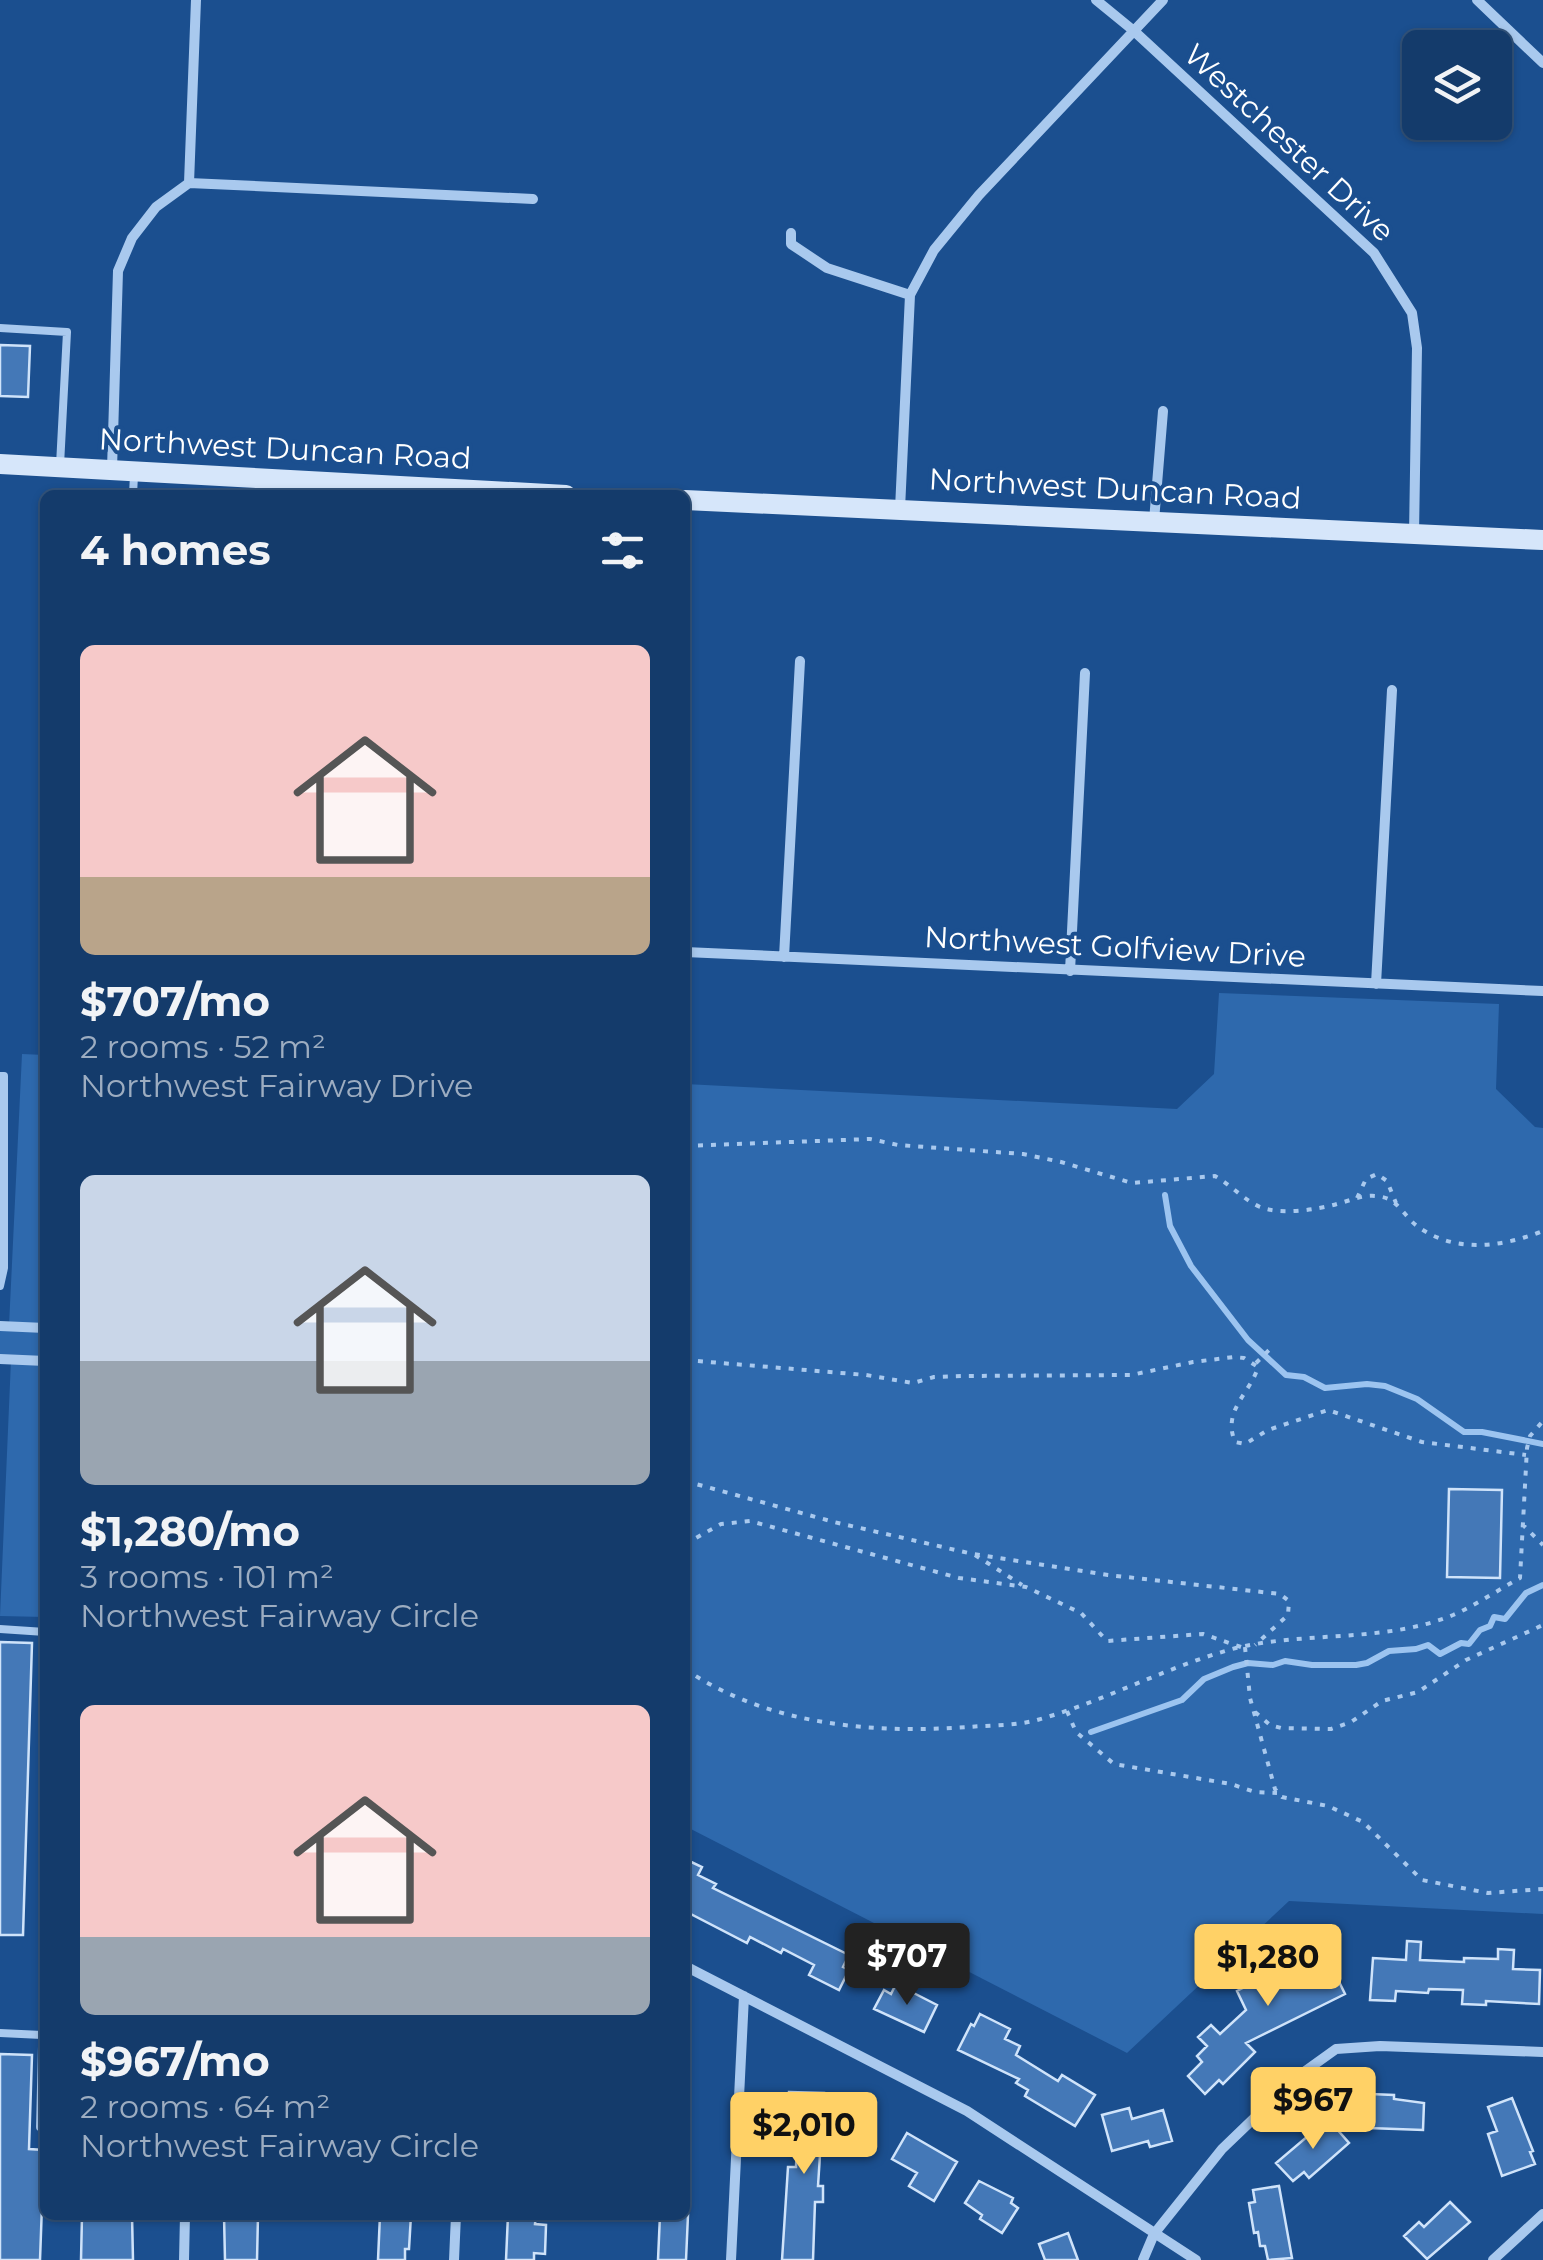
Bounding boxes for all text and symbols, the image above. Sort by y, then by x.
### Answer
map controls [1402,30,1512,140]
button: layers [1402,30,1512,140]
street label: Westchester Drive [1177,36,1402,250]
street label: Northwest Duncan Road [98,420,472,477]
street label: Northwest Duncan Road [928,460,1302,517]
icon: filters [595,523,650,578]
text: 4 homes [80,524,271,576]
icon: home [275,710,455,890]
street label: Northwest Golfview Drive [923,918,1307,975]
text: $707/mo [80,975,270,1027]
text: 2 rooms · 52 m² [80,1027,326,1066]
text: Northwest Fairway Drive [80,1066,473,1105]
icon: home [275,1240,455,1420]
text: $1,280/mo [80,1505,300,1557]
text: 3 rooms · 101 m² [80,1557,334,1596]
text: Northwest Fairway Circle [80,1596,479,1635]
icon: home [275,1770,455,1950]
pin: $707 [848,1923,966,2008]
pin: $1,280 [1187,1924,1349,2009]
text: $707 [867,1936,947,1975]
text: $1,280 [1216,1937,1320,1976]
text: $967/mo [80,2035,270,2087]
pin: $967 [1254,2067,1372,2152]
text: $967 [1273,2080,1353,2119]
text: 2 rooms · 64 m² [80,2087,330,2126]
pin: $2,010 [723,2092,885,2177]
text: $2,010 [752,2105,856,2144]
text: Northwest Fairway Circle [80,2126,479,2165]

